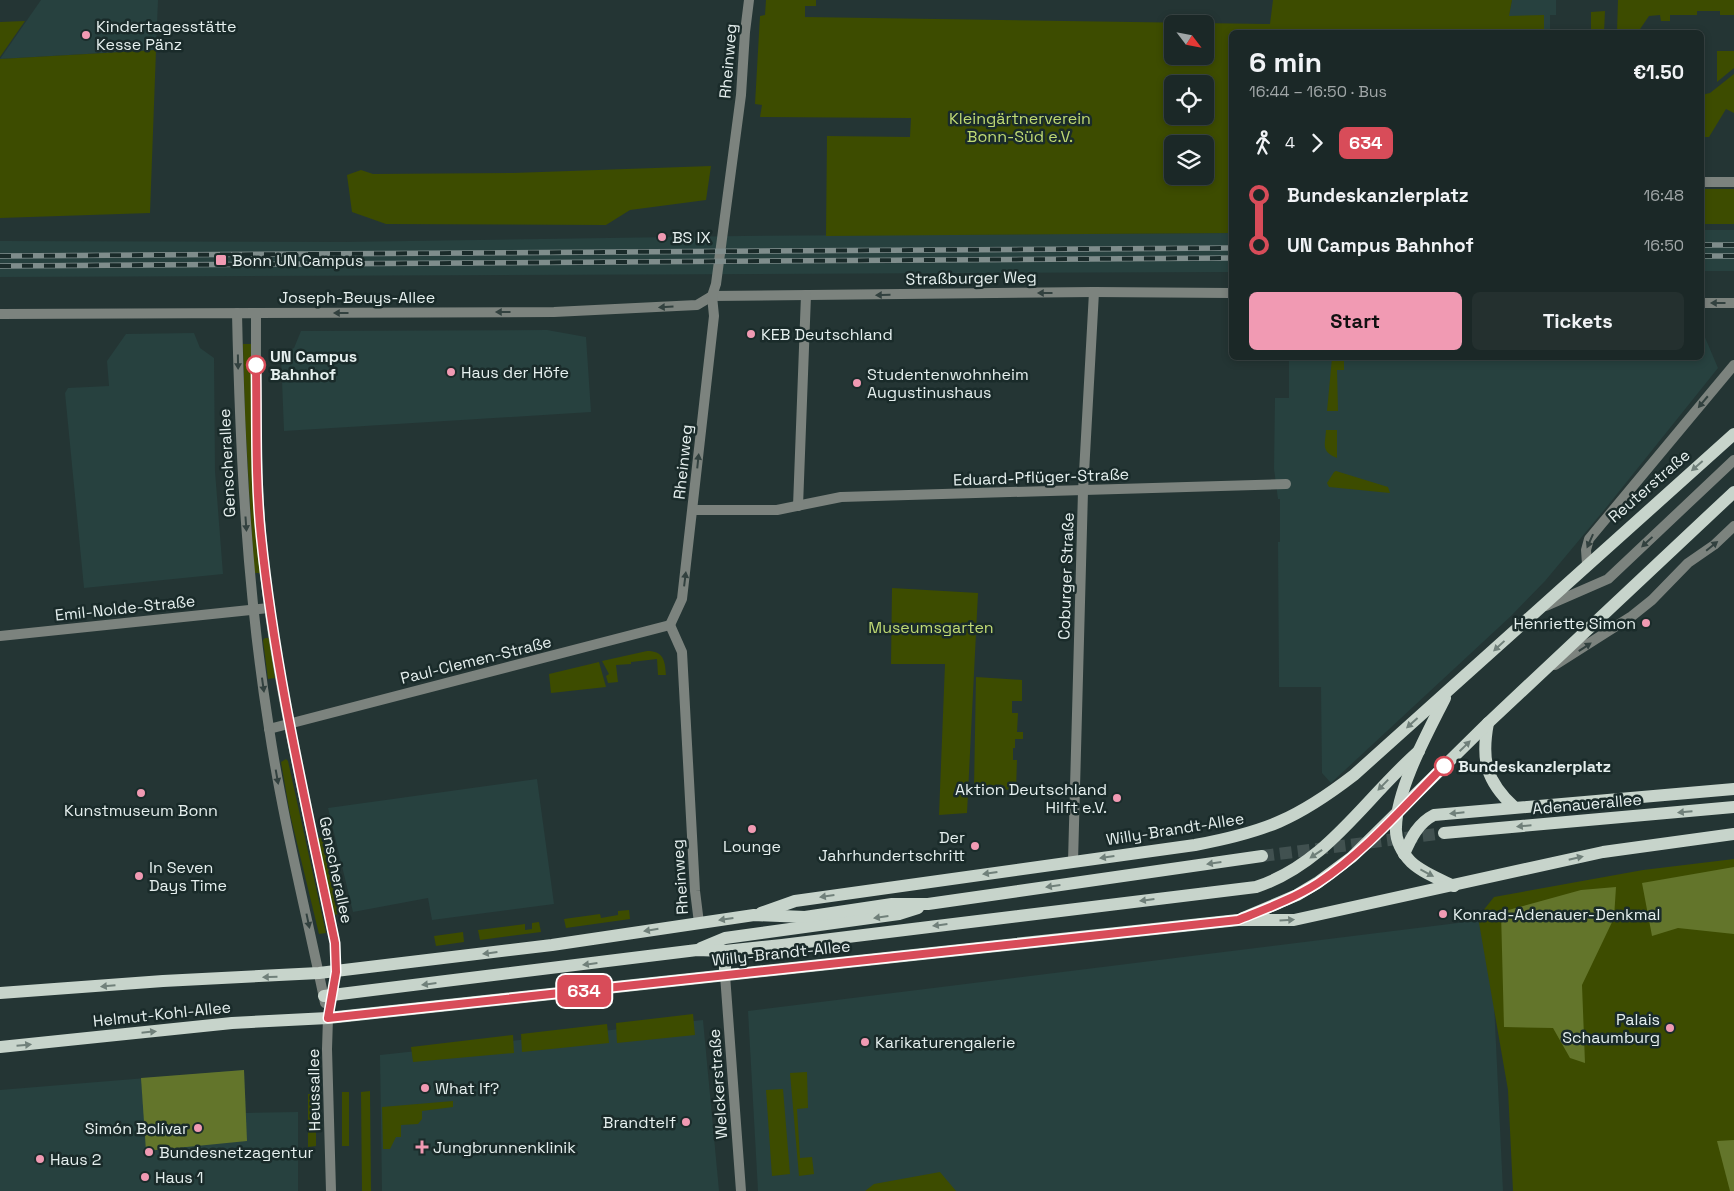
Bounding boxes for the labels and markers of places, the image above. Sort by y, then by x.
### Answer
place label: Kindertagesstätte Kesse Pänz [96,16,237,55]
marker: Kindertagesstätte Kesse Pänz [80,29,92,41]
place label: BS IX [672,227,711,248]
marker: BS IX [656,231,668,243]
place label: Bonn UN Campus [232,250,363,271]
marker: Bonn UN Campus [214,253,228,267]
place label: KEB Deutschland [761,324,893,345]
marker: KEB Deutschland [745,328,757,340]
place label: UN Campus Bahnhof [270,346,357,385]
marker: UN Campus Bahnhof [246,355,266,375]
place label: Haus der Höfe [461,362,569,383]
place label: Studentenwohnheim Augustinushaus [867,364,1029,403]
marker: Haus der Höfe [445,366,457,378]
marker: Studentenwohnheim Augustinushaus [851,377,863,389]
place label: Henriette Simon [1514,613,1636,634]
marker: Henriette Simon [1640,617,1652,629]
marker: Bundeskanzlerplatz [1434,756,1454,776]
place label: Bundeskanzlerplatz [1458,756,1611,777]
place label: Aktion Deutschland Hilft e.V. [955,779,1107,818]
marker: Kunstmuseum Bonn [135,787,147,799]
marker: Aktion Deutschland Hilft e.V. [1111,792,1123,804]
place label: Kunstmuseum Bonn [64,800,218,821]
marker: Lounge [746,823,758,835]
place label: Der Jahrhundertschritt [818,827,965,866]
place label: Lounge [723,836,781,857]
marker: Der Jahrhundertschritt [969,840,981,852]
place label: In Seven Days Time [149,857,227,896]
marker: In Seven Days Time [133,870,145,882]
place label: Konrad-Adenauer-Denkmal [1453,904,1661,925]
marker: Konrad-Adenauer-Denkmal [1437,908,1449,920]
place label: Palais Schaumburg [1562,1009,1660,1048]
marker: Palais Schaumburg [1664,1022,1676,1034]
place label: Karikaturengalerie [875,1032,1016,1053]
marker: Karikaturengalerie [859,1036,871,1048]
place label: What If? [435,1078,499,1099]
marker: What If? [419,1082,431,1094]
place label: Brandtelf [603,1112,676,1133]
marker: Brandtelf [680,1116,692,1128]
place label: Simón Bolívar [85,1118,188,1139]
marker: Simón Bolívar [192,1122,204,1134]
place label: Jungbrunnenklinik [433,1137,576,1158]
marker: Jungbrunnenklinik [415,1140,429,1154]
place label: Bundesnetzagentur [159,1142,314,1163]
marker: Bundesnetzagentur [143,1146,155,1158]
place label: Haus 2 [50,1149,101,1170]
marker: Haus 2 [34,1153,46,1165]
place label: Haus 1 [155,1167,204,1188]
marker: Haus 1 [139,1171,151,1183]

